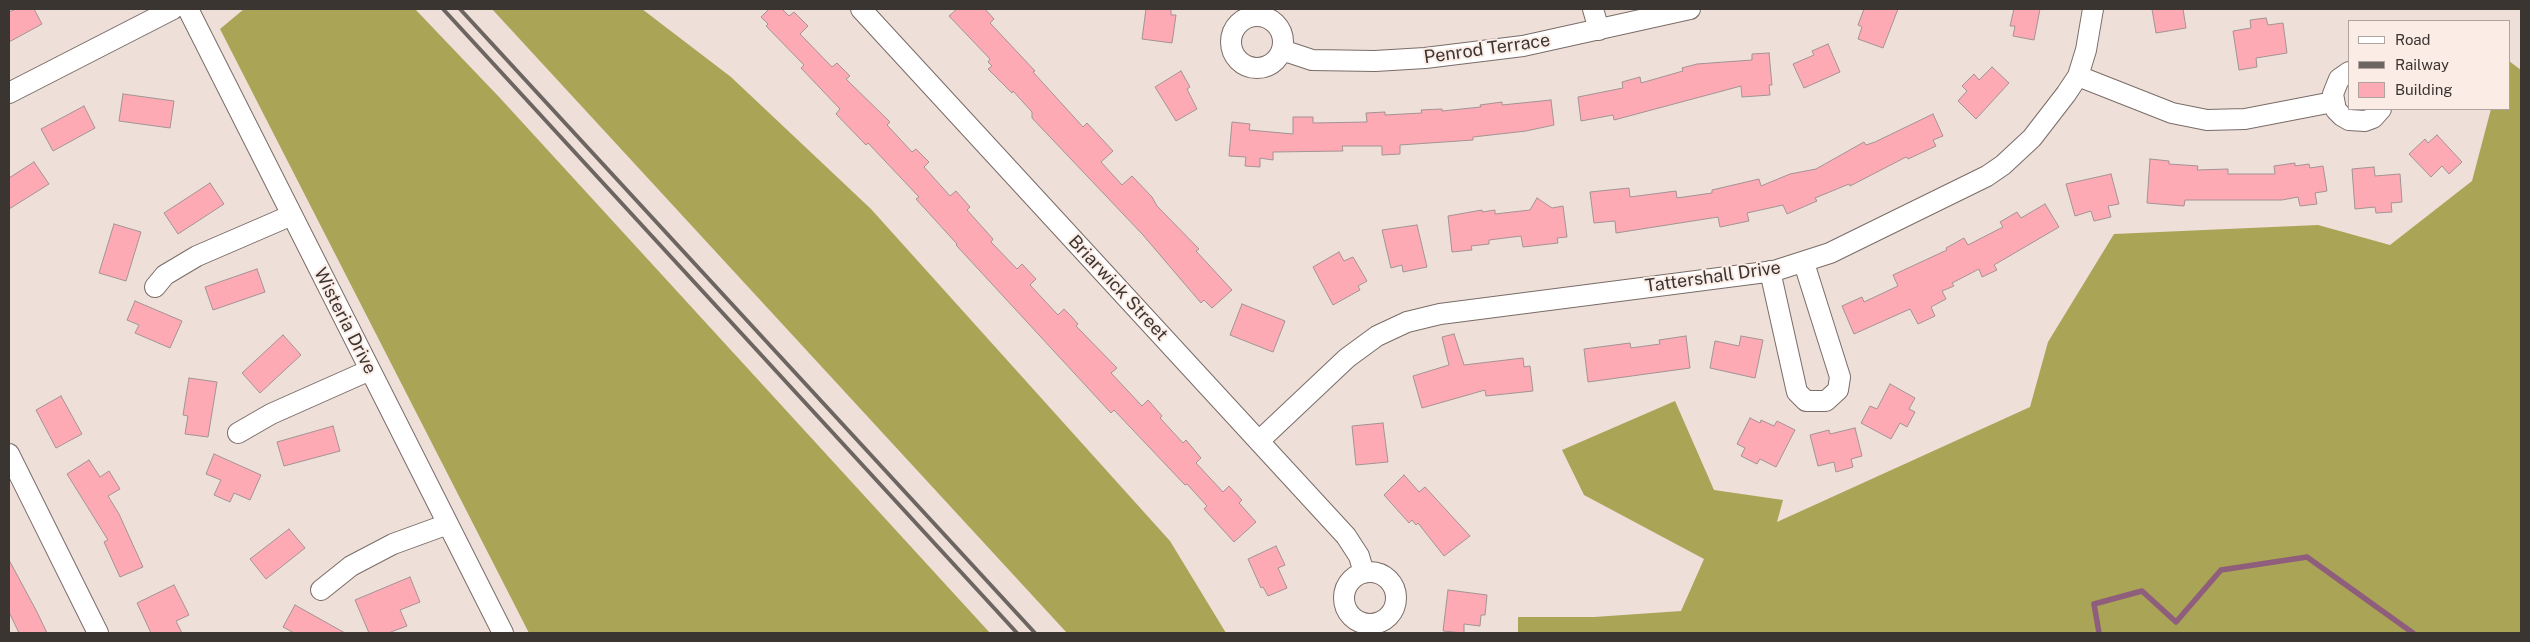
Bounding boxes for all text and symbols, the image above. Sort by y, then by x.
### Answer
legend [2348,20,2510,110]
street label: Penrod Terrace [1422,29,1552,69]
text: Road [2395,31,2431,48]
text: Railway [2395,56,2449,73]
text: Building [2395,81,2453,98]
street label: Briarwick Street [1064,231,1172,345]
street label: Tattershall Drive [1644,257,1782,297]
street label: Wisteria Drive [309,264,381,378]

